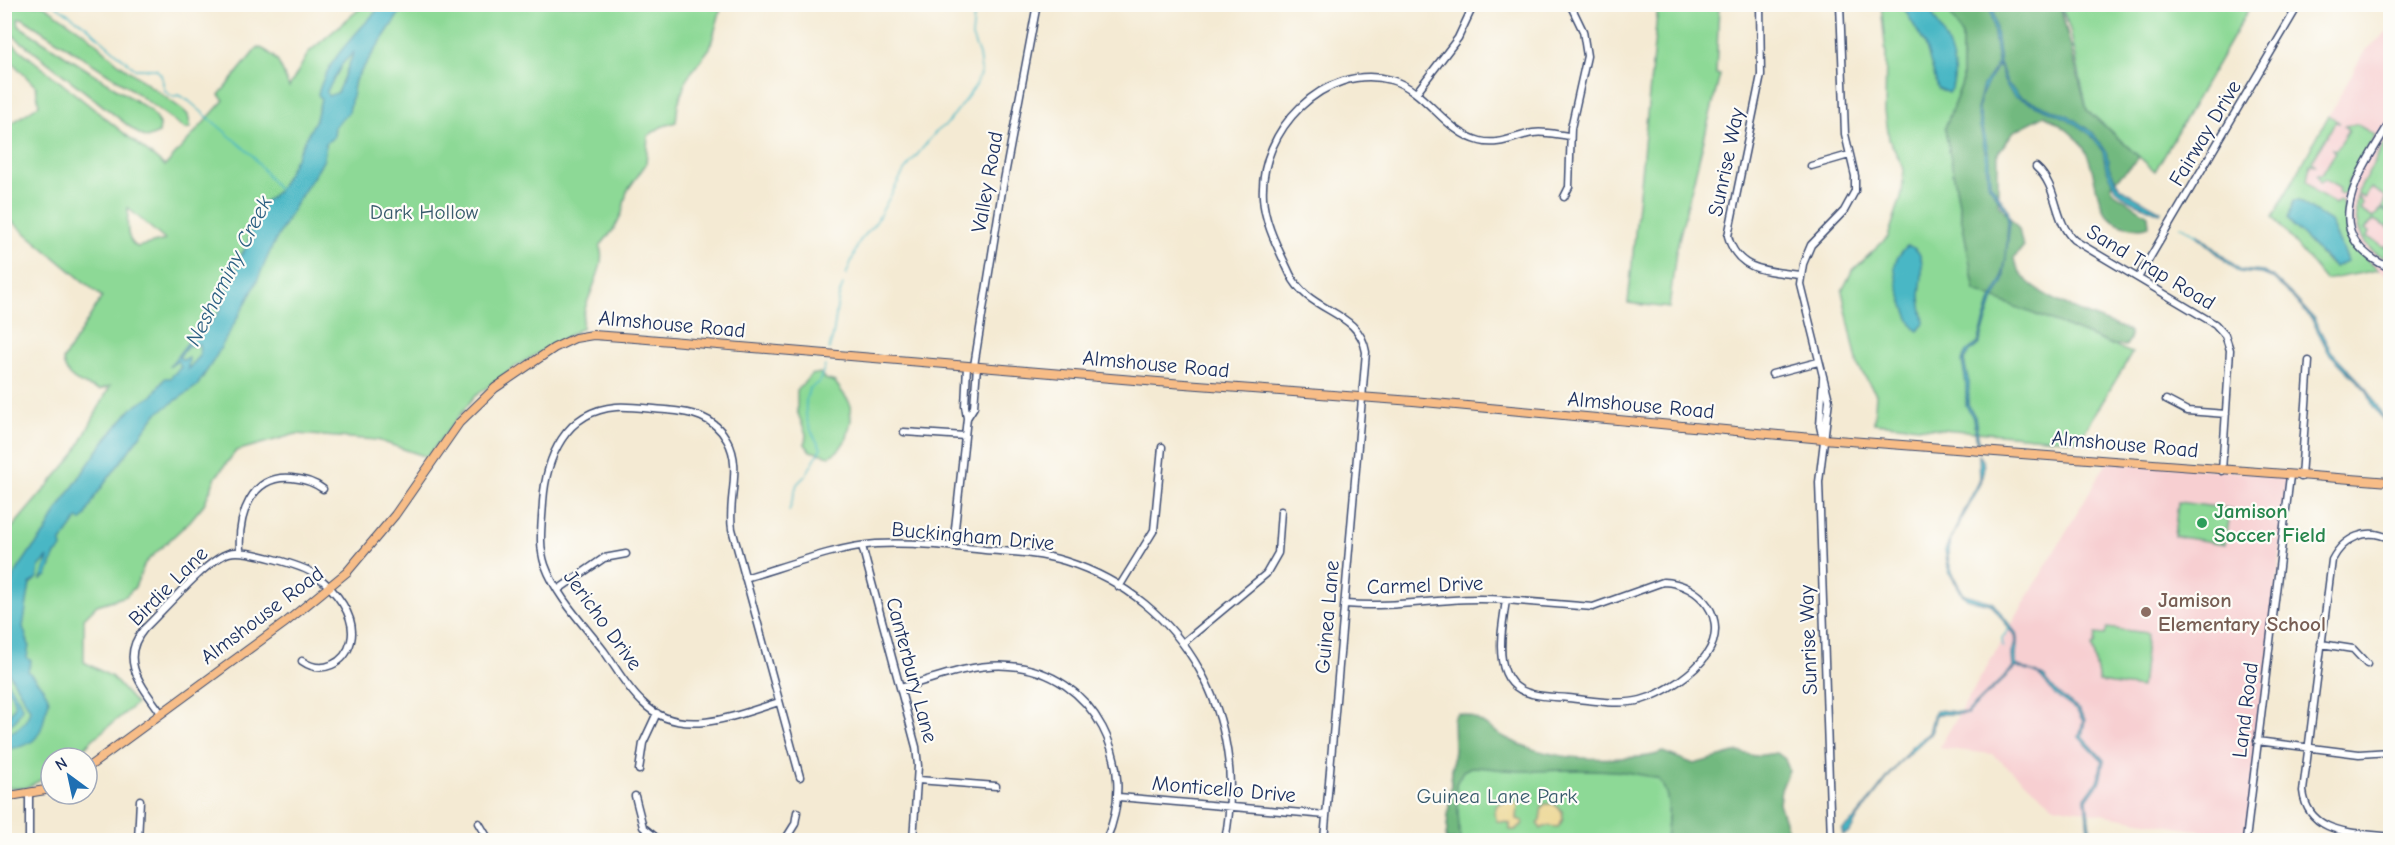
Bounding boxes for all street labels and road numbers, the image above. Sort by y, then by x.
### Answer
street label: Fairway Drive [2164,76,2246,190]
street label: Sunrise Way [1703,105,1749,218]
street label: Valley Road [966,130,1008,234]
street label: Sand Trap Road [2082,219,2220,315]
street label: Almshouse Road [597,306,747,342]
street label: Almshouse Road [1081,346,1231,382]
street label: Almshouse Road [1566,387,1716,423]
street label: Almshouse Road [2050,426,2200,462]
street label: Buckingham Drive [891,517,1055,555]
street label: Birdie Lane [123,541,213,631]
street label: Guinea Lane [1310,559,1344,675]
street label: Almshouse Road [196,561,328,669]
street label: Jericho Drive [559,565,647,675]
street label: Carmel Drive [1366,571,1484,599]
street label: Sunrise Way [1794,584,1822,696]
street label: Canterbury Lane [881,595,943,745]
street label: Land Road [2227,661,2263,759]
street label: Monticello Drive [1151,771,1297,807]

